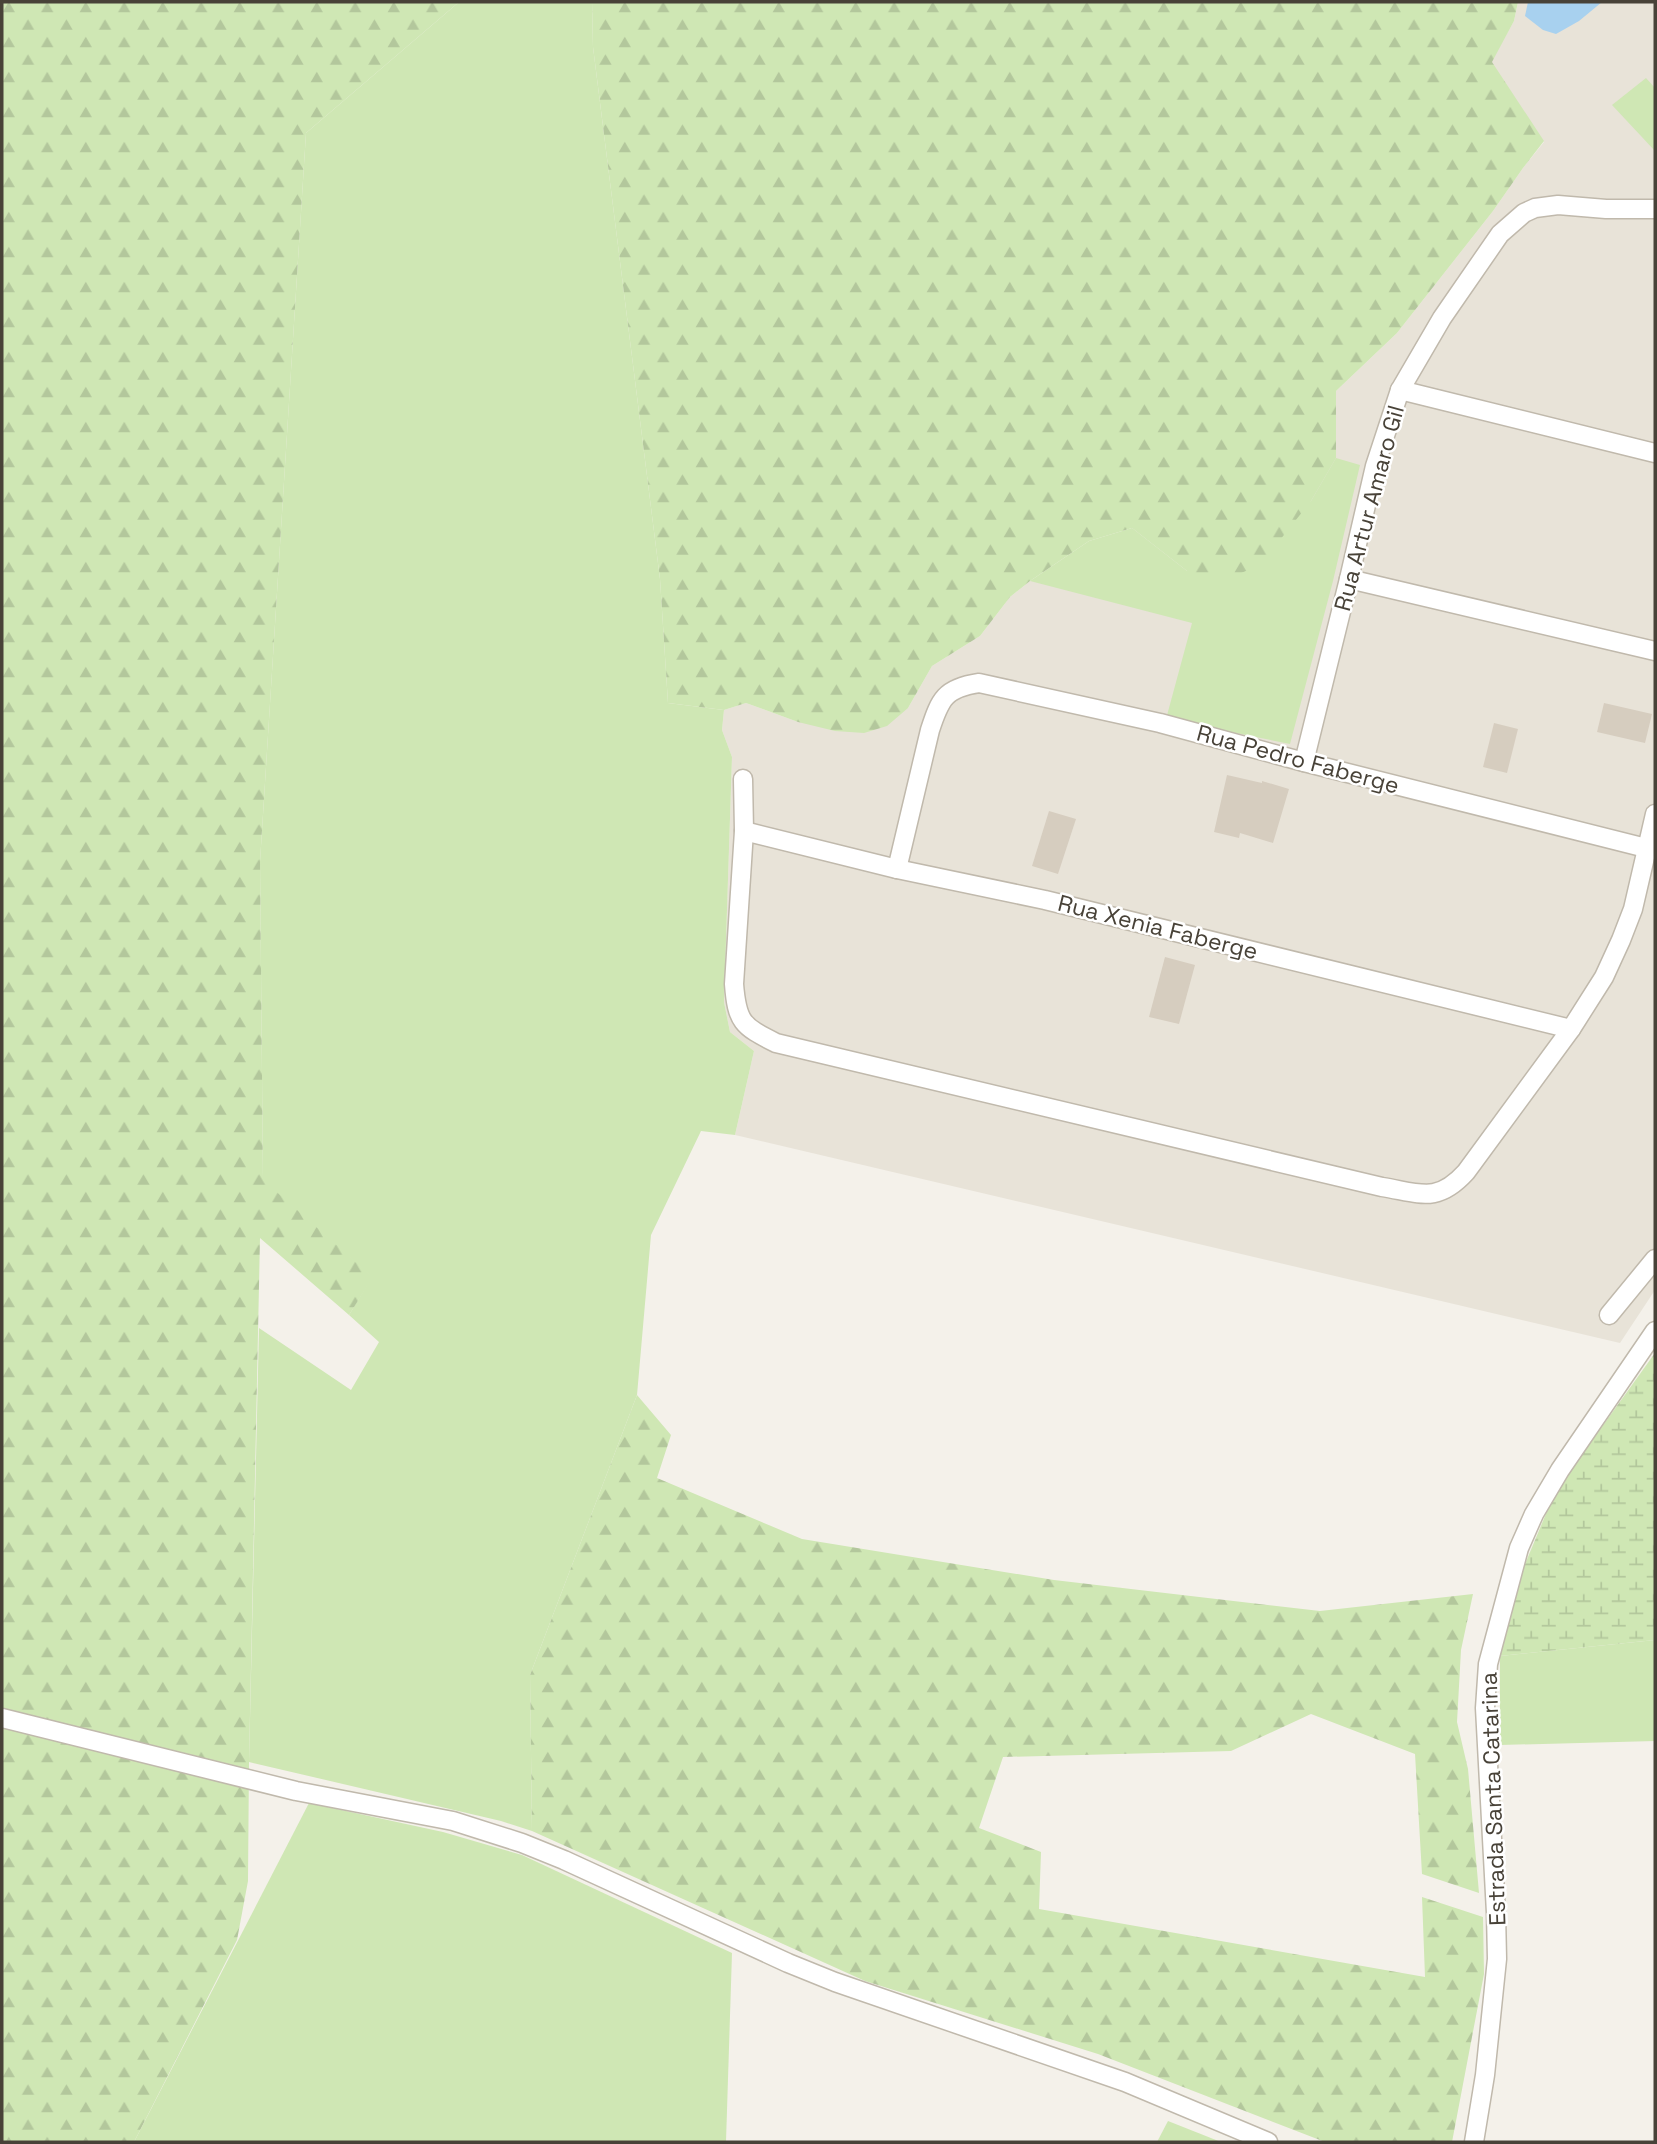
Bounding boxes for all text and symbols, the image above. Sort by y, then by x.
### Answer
street label: Rua Artur Amaro Gil [1327,402,1411,614]
street label: Rua Pedro Faberge [1193,718,1403,800]
street label: Rua Xenia Faberge [1055,888,1261,966]
street label: Estrada Santa Catarina [1474,1672,1512,1926]

